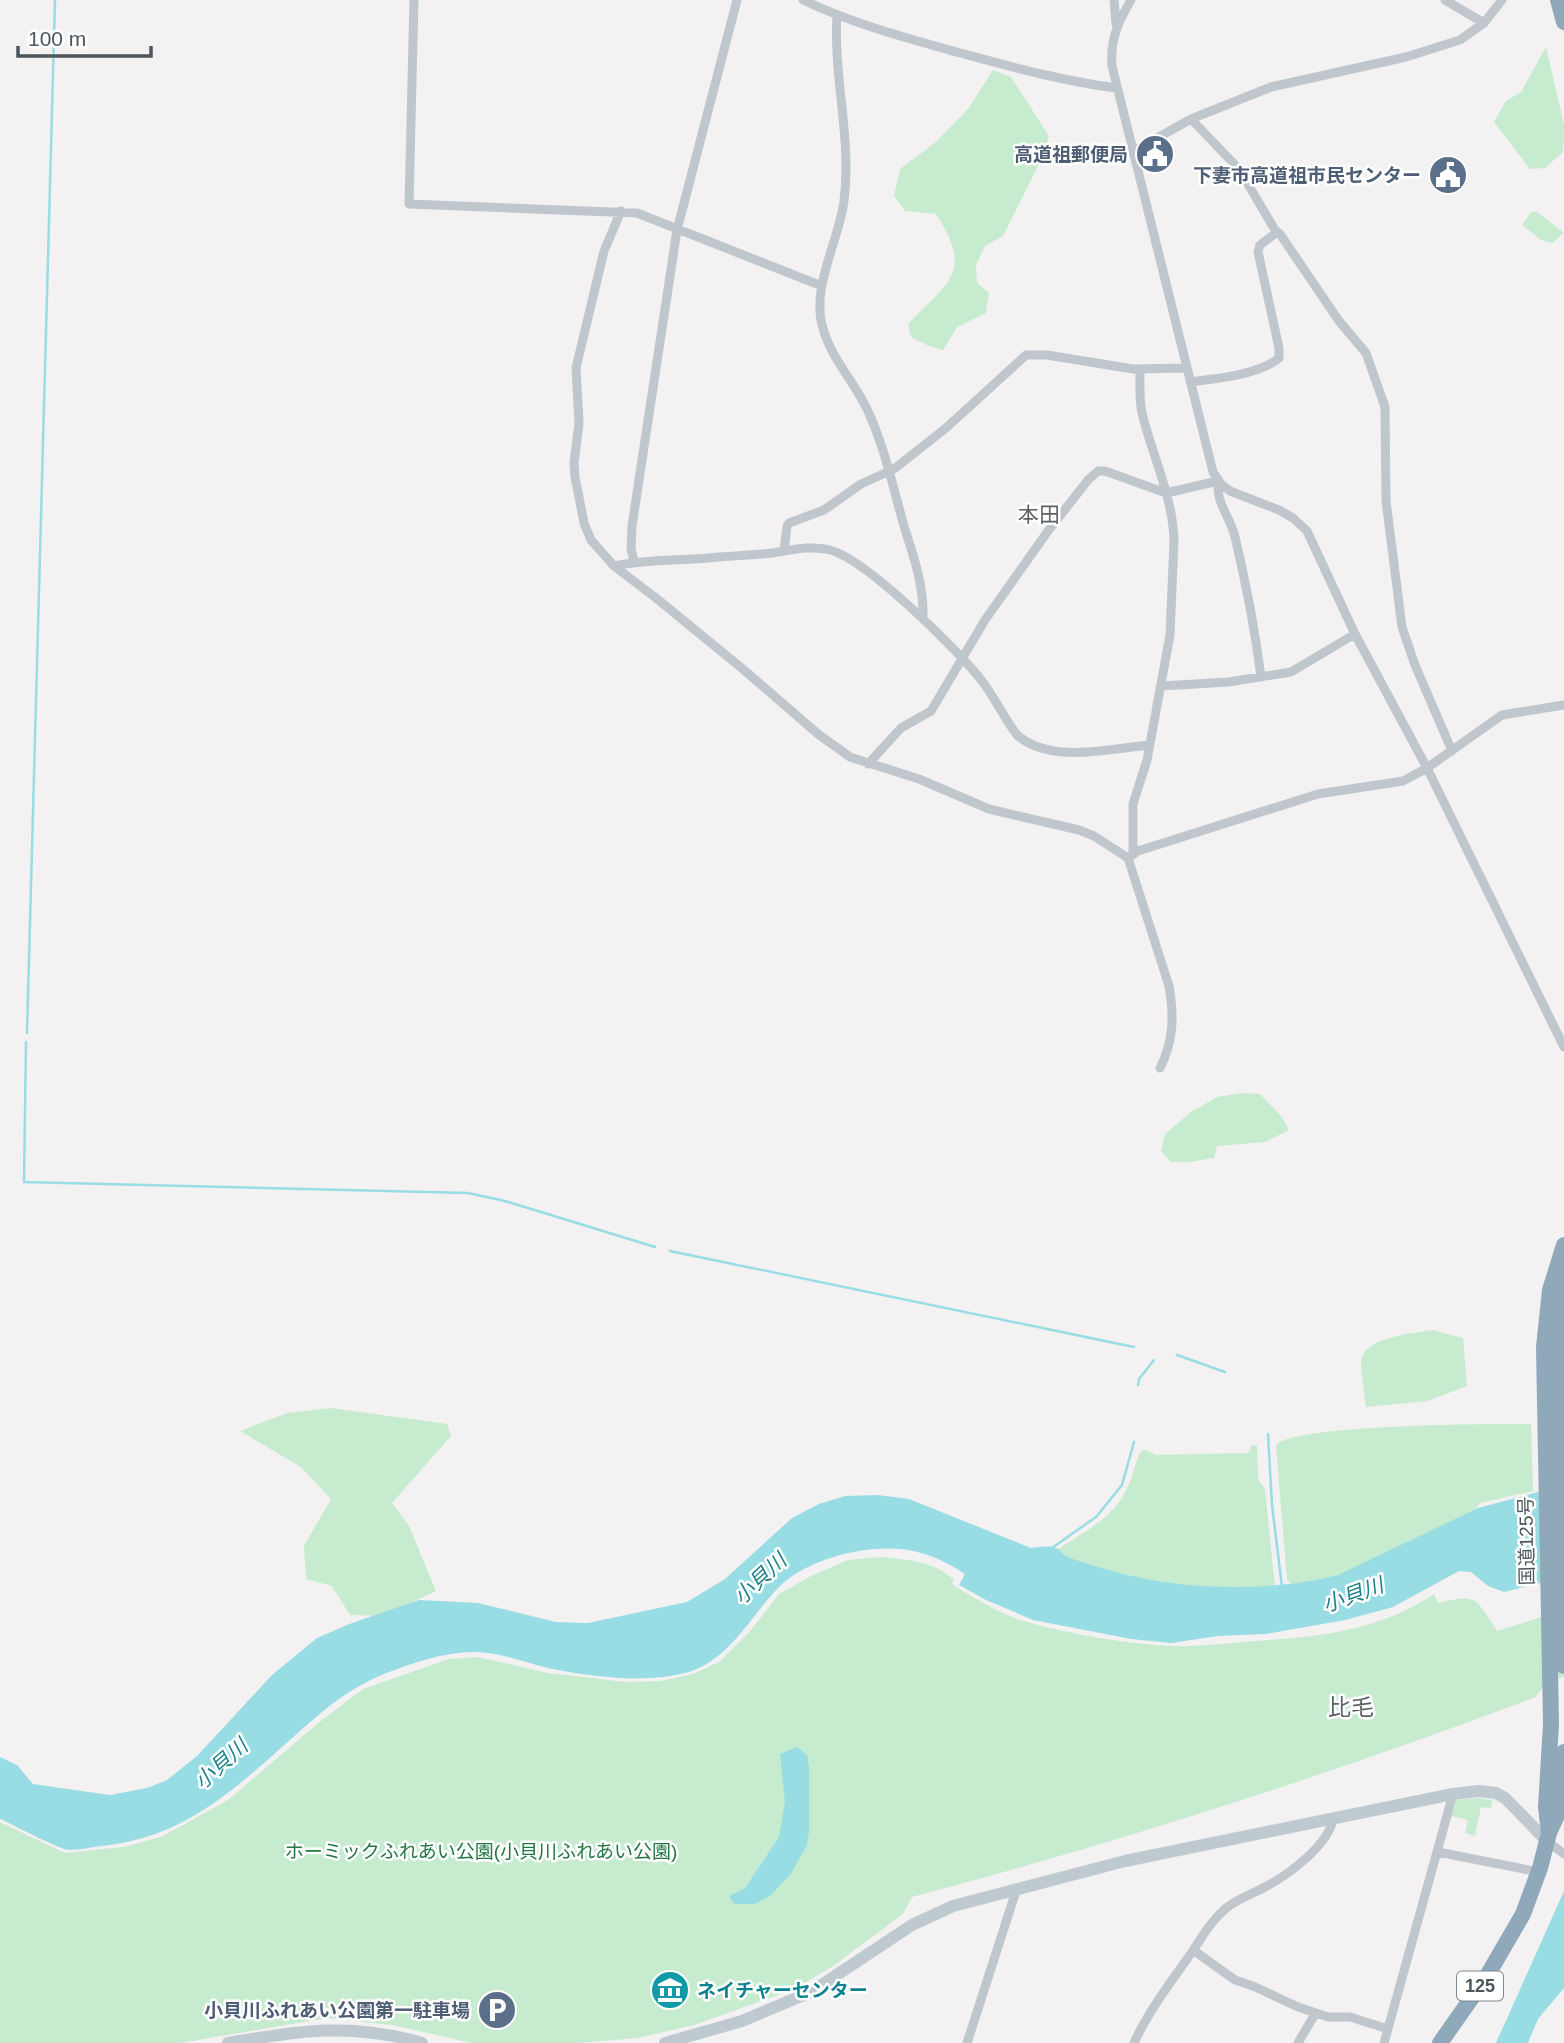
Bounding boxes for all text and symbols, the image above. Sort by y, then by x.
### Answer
scale bar [18,14,150,58]
text: 100 m [28,27,86,50]
public building icon: 高道祖郵便局 [1134,133,1176,175]
place label: 高道祖郵便局 [1014,144,1128,165]
public building icon: 下妻市高道祖市民センター [1427,154,1469,196]
place label: 下妻市高道祖市民センター [1193,165,1421,186]
district label: 本田 [1018,503,1060,526]
street label: 国道125号 [1515,1496,1538,1586]
water label: 小貝川 [729,1547,792,1609]
water label: 小貝川 [1319,1572,1388,1616]
district label: 比毛 [1328,1694,1374,1720]
water label: 小貝川 [190,1733,253,1793]
park label: ホーミックふれあい公園(小貝川ふれあい公園) [285,1841,677,1862]
museum icon: ネイチャーセンター [649,1969,691,2011]
road number: 125 [1457,1972,1503,2000]
place label: ネイチャーセンター [697,1980,868,2001]
parking icon: 小貝川ふれあい公園第一駐車場 [476,1989,518,2031]
place label: 小貝川ふれあい公園第一駐車場 [204,2000,470,2021]

